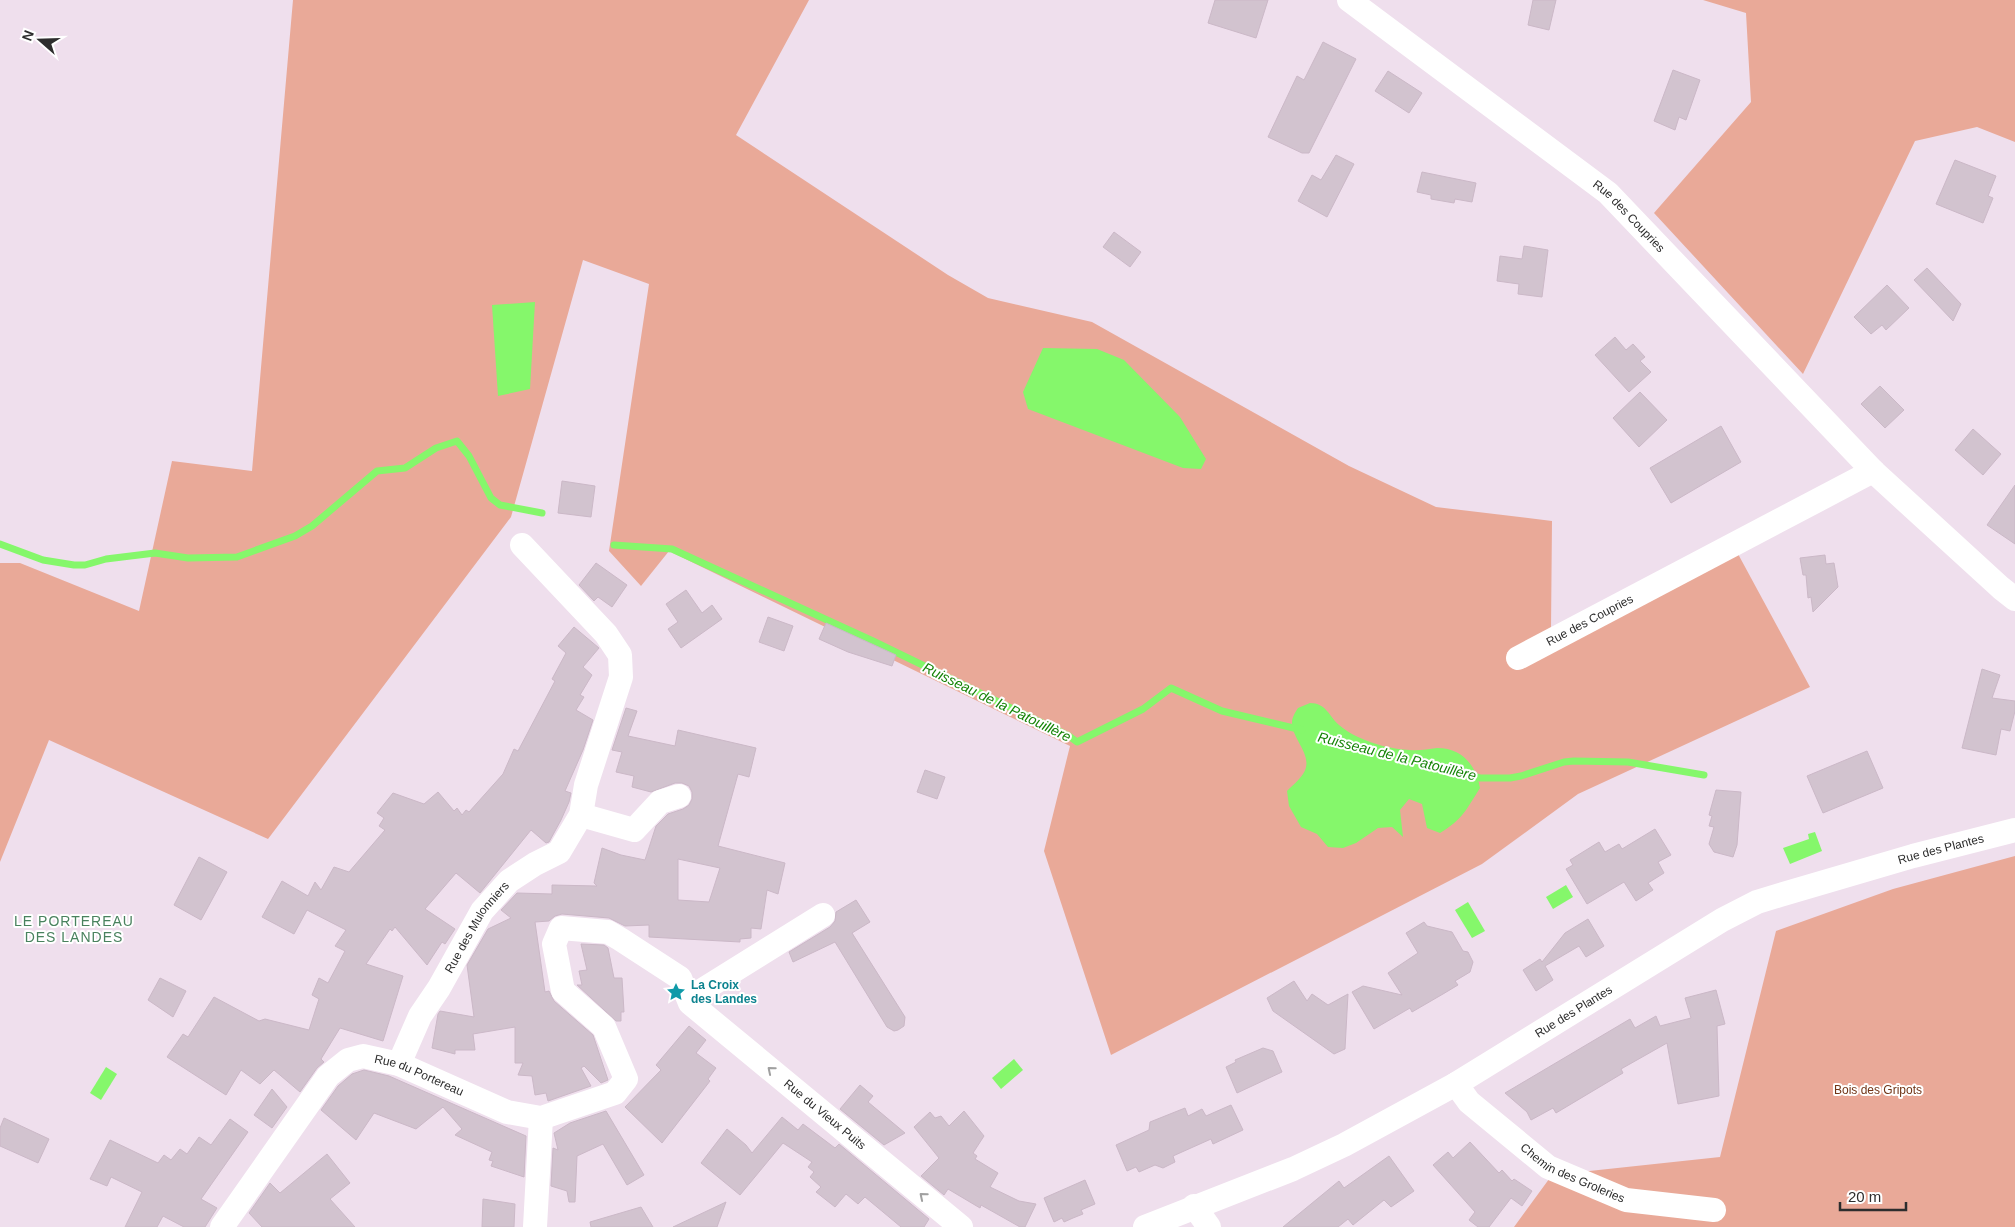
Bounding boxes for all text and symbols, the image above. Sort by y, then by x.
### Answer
north arrow [15,15,65,65]
text: N [19,28,37,43]
street label: Rue des Coupries [1590,177,1668,255]
street label: Rue des Coupries [1544,592,1635,649]
water label: Ruisseau de la Patouillère [920,659,1074,745]
water label: Ruisseau de la Patouillère [1316,729,1478,783]
street label: Rue des Plantes [1896,831,1985,867]
street label: Rue des Mulonniers [442,879,512,975]
district label: LE PORTEREAU DES LANDES [14,913,134,945]
place label: La Croix des Landes [691,978,757,1006]
place icon: La Croix des Landes [665,981,687,1003]
street label: Rue des Plantes [1532,982,1615,1041]
street label: Rue du Portereau [373,1052,466,1099]
one-way arrow [768,1067,777,1076]
street label: Rue du Vieux Puits [781,1077,869,1152]
park label: Bois des Gripots [1834,1083,1922,1097]
street label: Chemin des Groleries [1518,1140,1627,1206]
scale bar [1840,1180,1906,1212]
text: 20 m [1848,1188,1881,1205]
one-way arrow [920,1193,929,1201]

